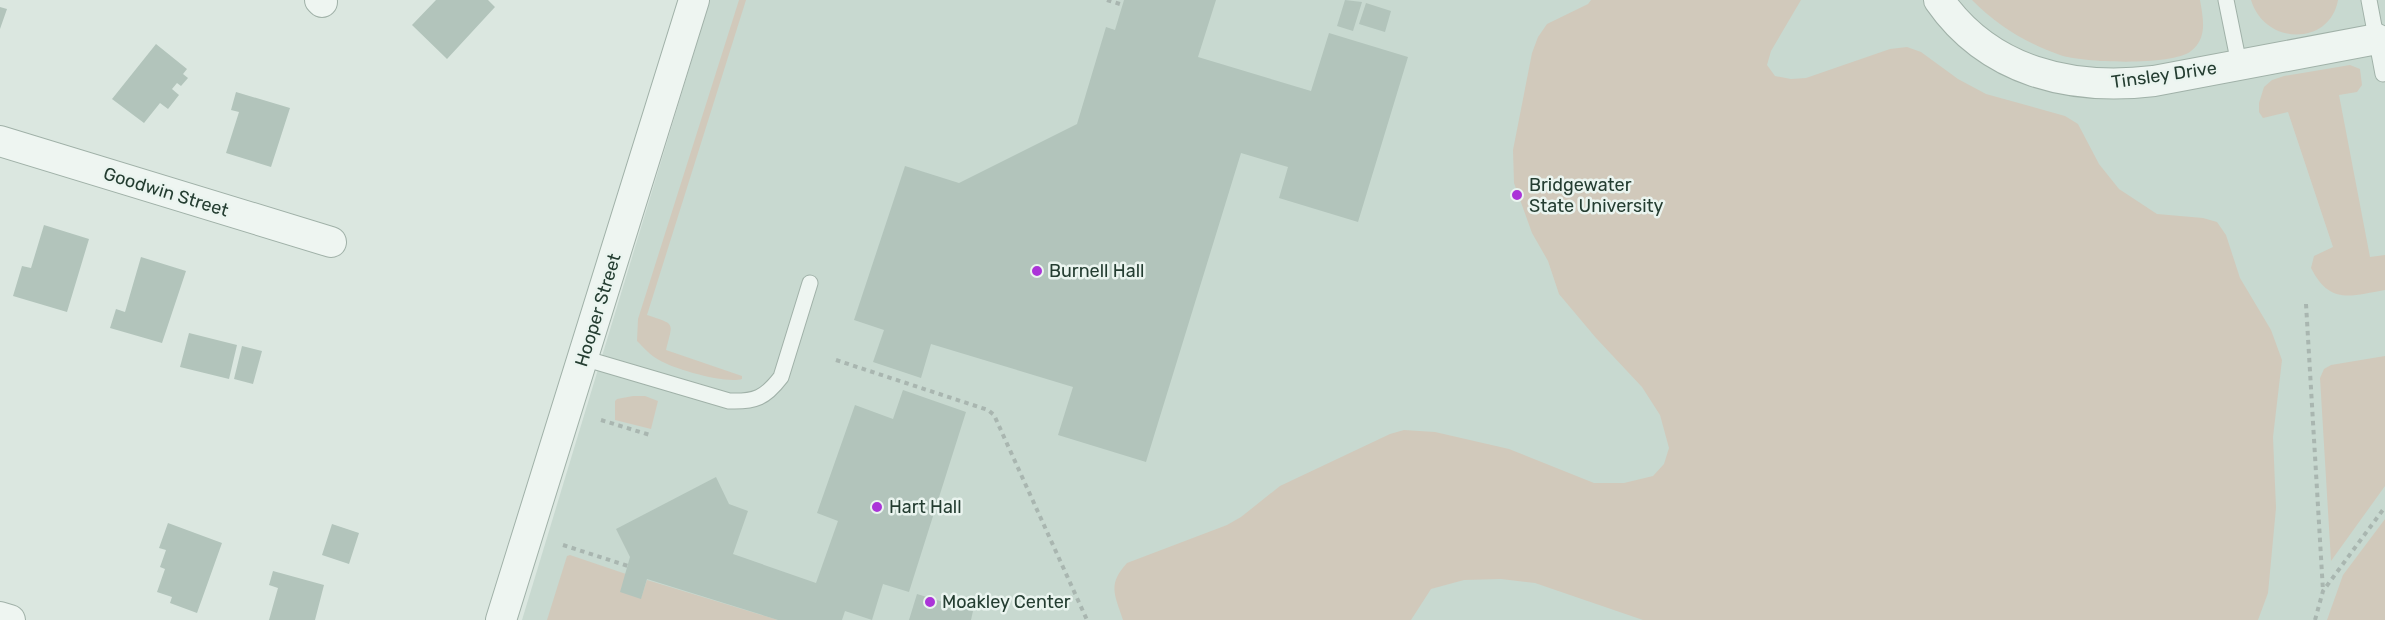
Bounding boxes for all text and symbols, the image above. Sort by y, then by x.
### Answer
street label: Tinsley Drive [2110,57,2218,93]
street label: Goodwin Street [101,163,231,221]
place label: Bridgewater State University [1529,174,1664,217]
marker: Bridgewater State University [1510,188,1524,202]
street label: Hooper Street [570,251,626,369]
place label: Burnell Hall [1049,260,1144,282]
marker: Burnell Hall [1030,264,1044,278]
place label: Hart Hall [889,496,962,518]
marker: Hart Hall [870,500,884,514]
place label: Moakley Center [942,591,1071,613]
marker: Moakley Center [923,595,937,609]

